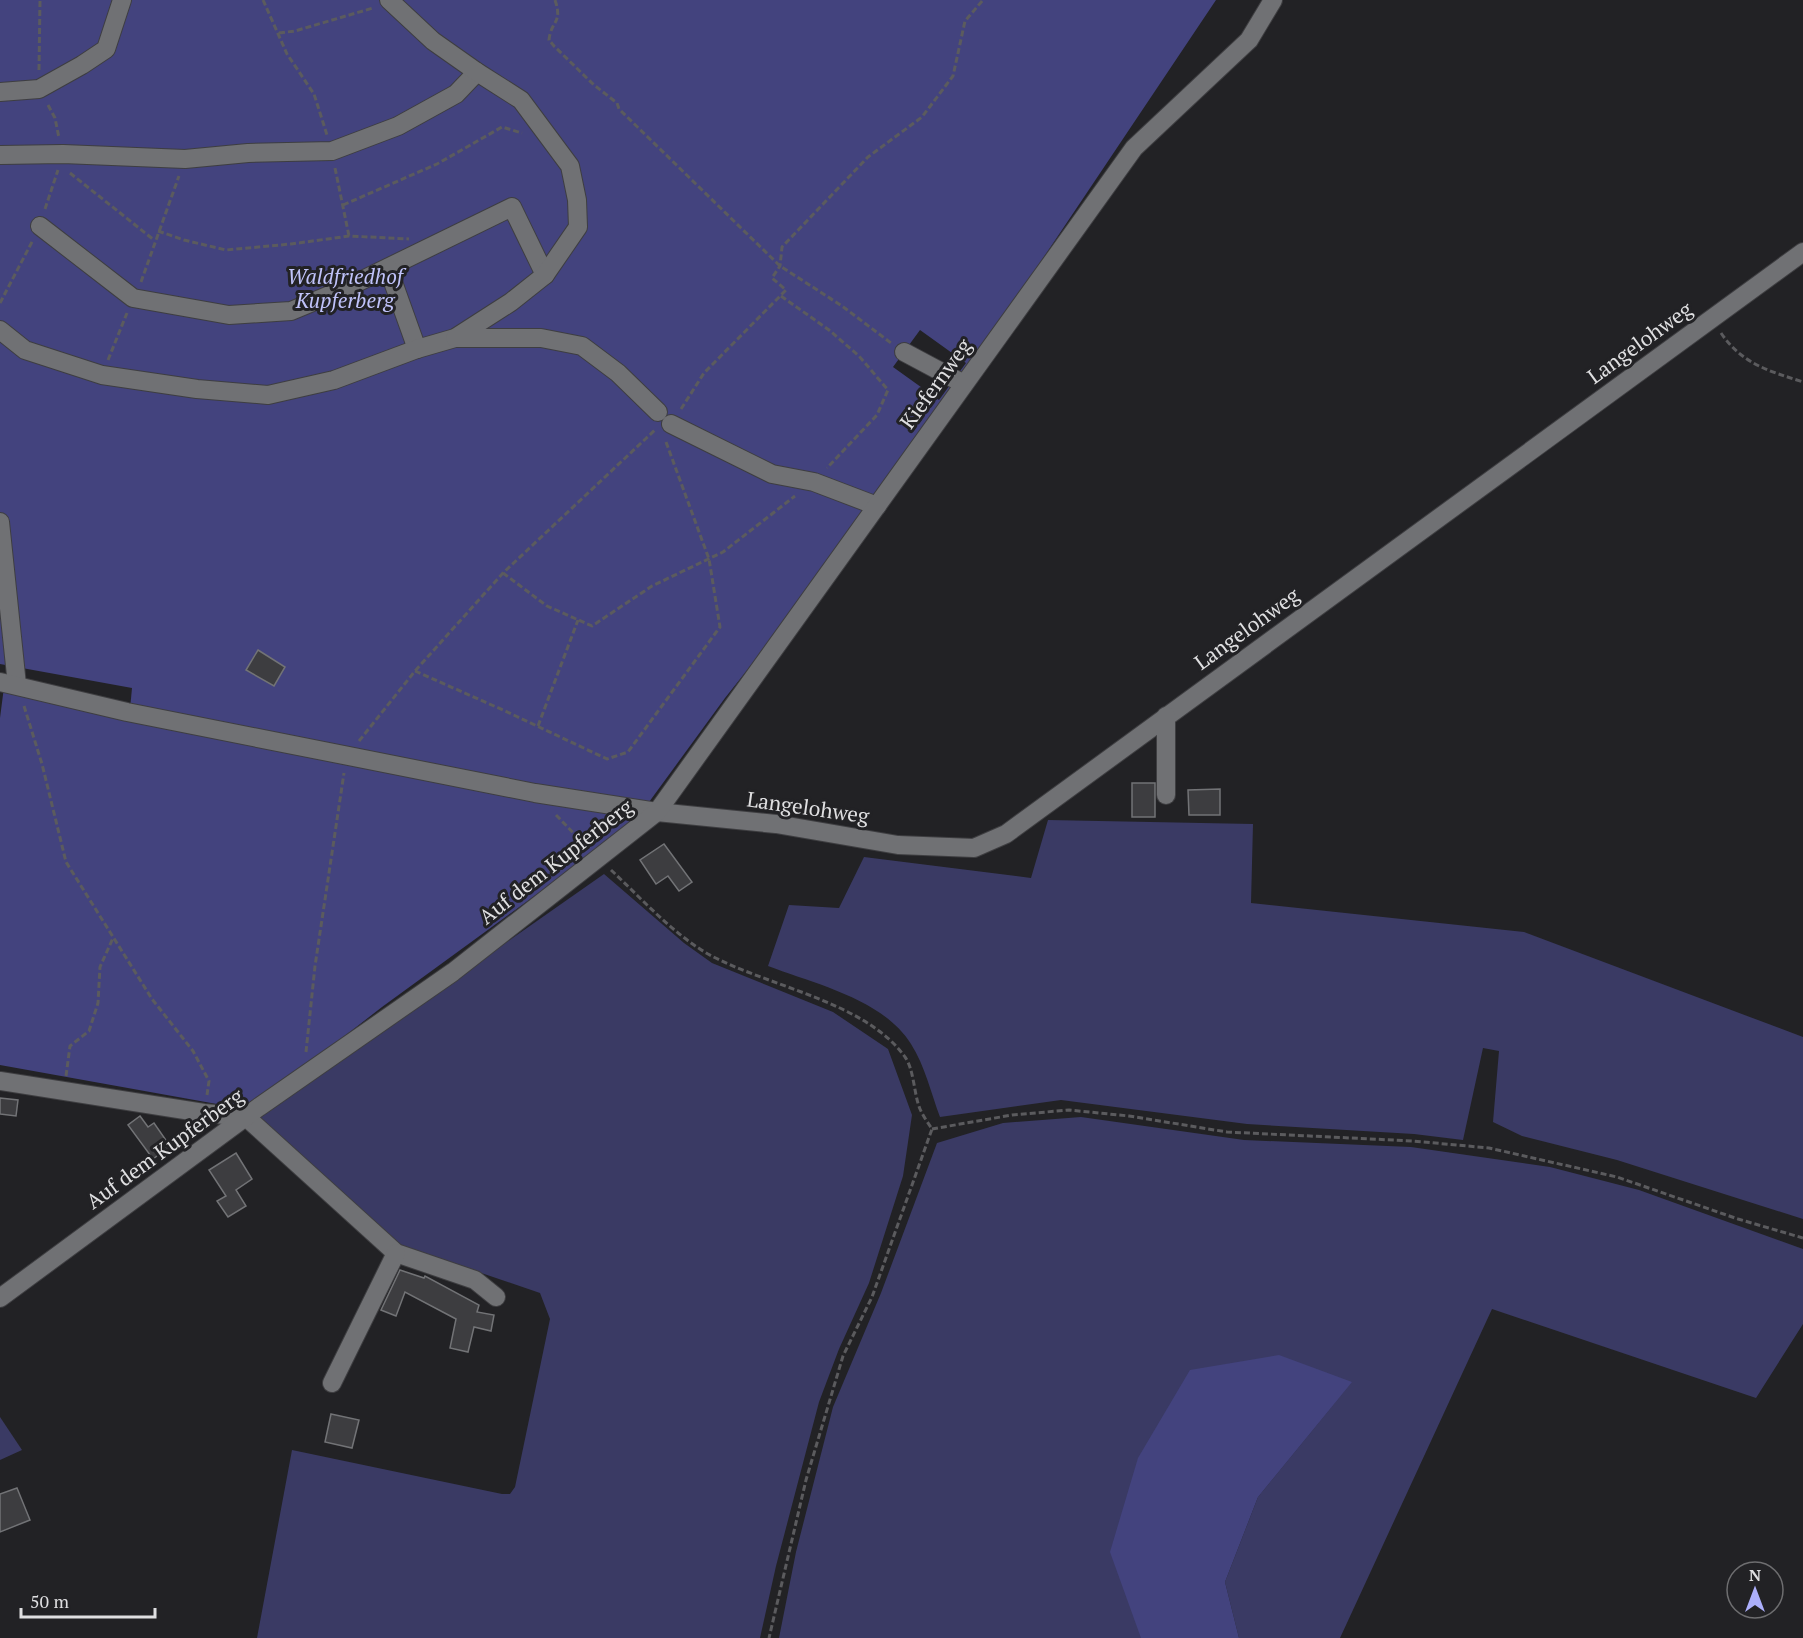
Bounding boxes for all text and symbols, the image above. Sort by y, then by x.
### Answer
park label: Waldfriedhof Kupferberg [287,262,407,314]
street label: Langelohweg [1581,294,1698,390]
street label: Kiefernweg [893,332,978,434]
street label: Langelohweg [1188,580,1305,676]
street label: Langelohweg [745,785,872,830]
street label: Auf dem Kupferberg [473,792,639,930]
street label: Auf dem Kupferberg [80,1081,250,1215]
north arrow [1725,1560,1785,1620]
text: N [1749,1564,1761,1586]
scale bar [21,1581,154,1619]
text: 50 m [30,1589,70,1613]

